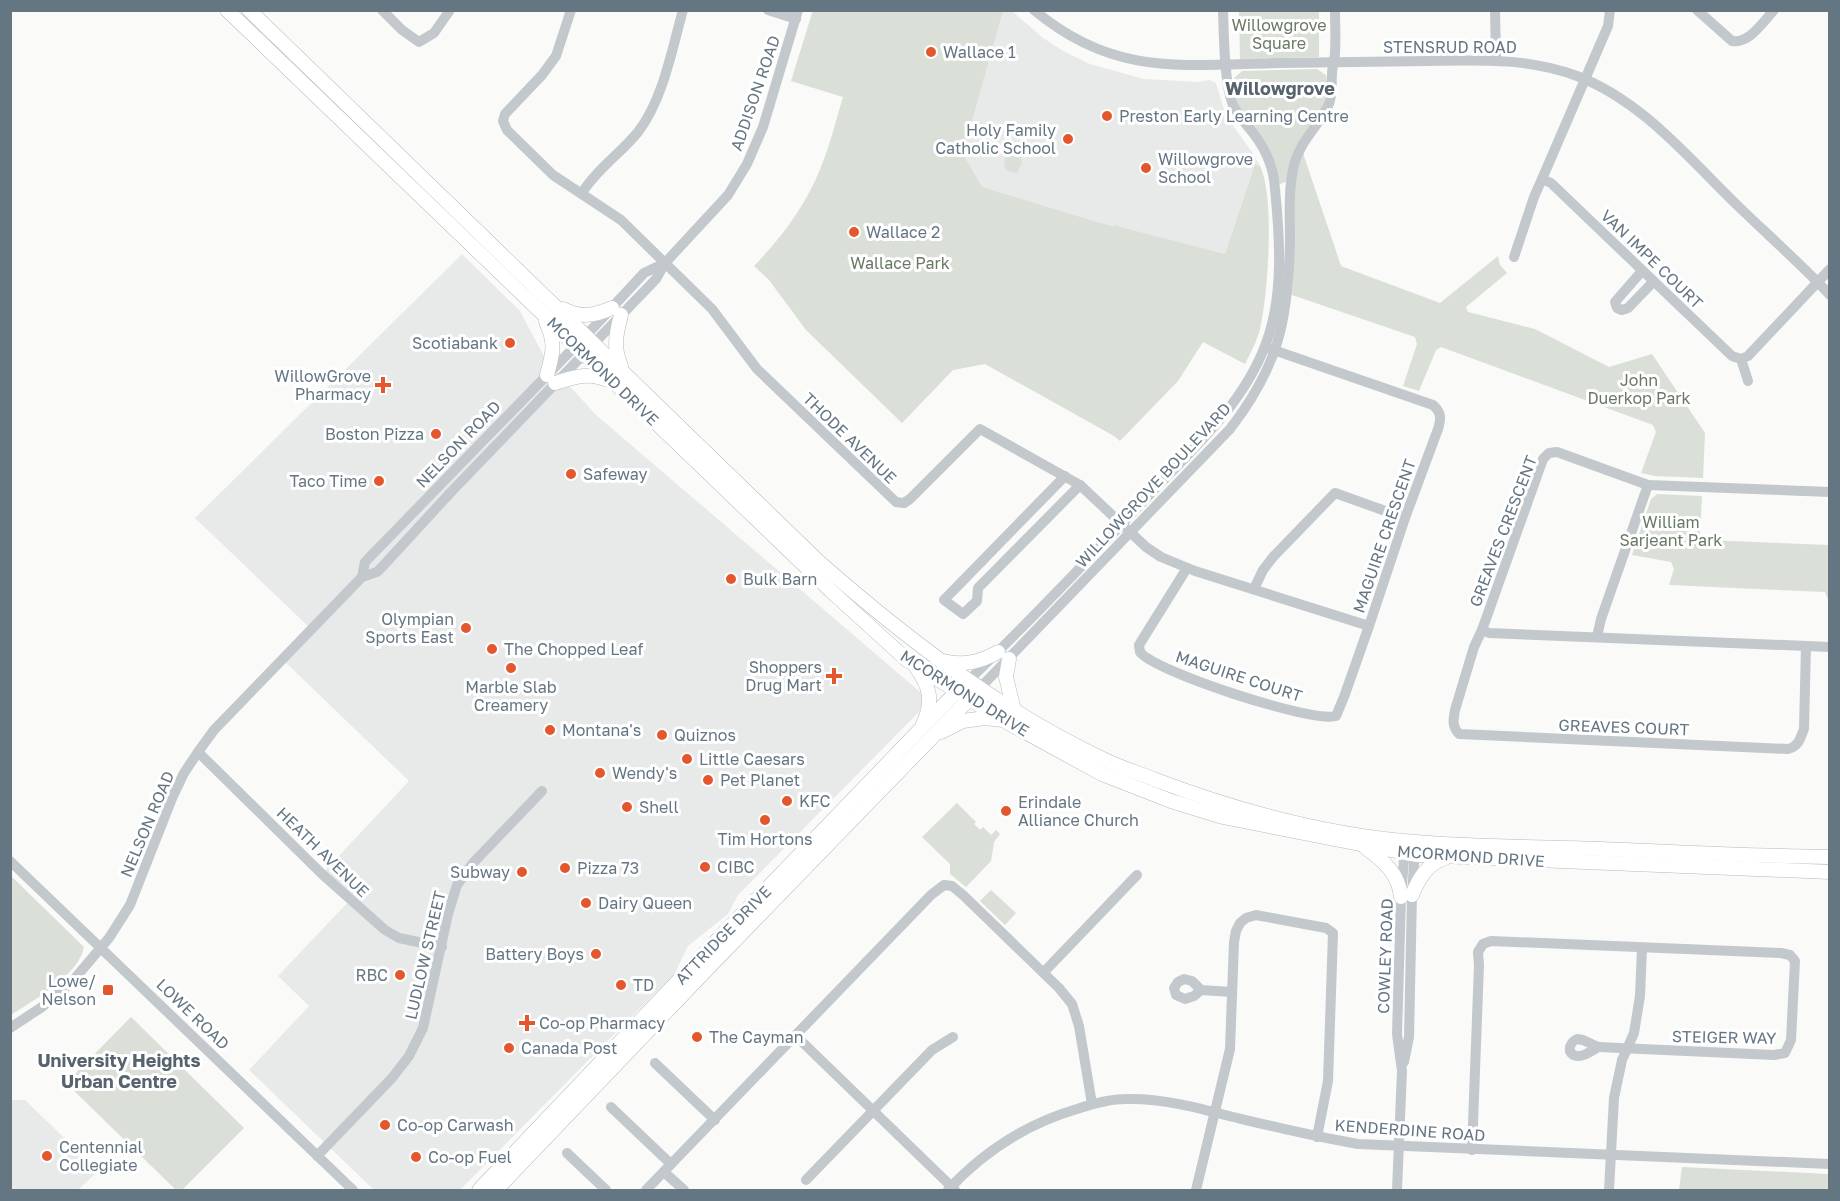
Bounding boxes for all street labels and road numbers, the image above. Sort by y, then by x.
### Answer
street label: ADDISON ROAD [726,33,784,153]
street label: STENSRUD ROAD [1383,37,1517,57]
street label: VAN IMPE COURT [1597,205,1707,313]
street label: MCORMOND DRIVE [543,312,663,430]
street label: THODE AVENUE [799,388,901,488]
street label: NELSON ROAD [411,396,505,492]
street label: WILLOWGROVE BOULEVARD [1071,398,1235,572]
street label: GREAVES CRESCENT [1465,452,1541,609]
street label: MAGUIRE CRESCENT [1348,456,1420,615]
street label: MCORMOND DRIVE [897,645,1033,741]
street label: MAGUIRE COURT [1173,646,1305,706]
street label: GREAVES COURT [1558,715,1690,739]
street label: NELSON ROAD [116,768,178,880]
street label: HEATH AVENUE [273,803,373,901]
street label: MCORMOND DRIVE [1397,841,1545,871]
street label: ATTRIDGE DRIVE [671,881,775,989]
street label: LUDLOW STREET [400,889,450,1021]
street label: COWLEY ROAD [1373,898,1397,1014]
street label: LOWE ROAD [152,974,234,1054]
street label: STEIGER WAY [1672,1026,1777,1048]
street label: KENDERDINE ROAD [1334,1115,1486,1145]

